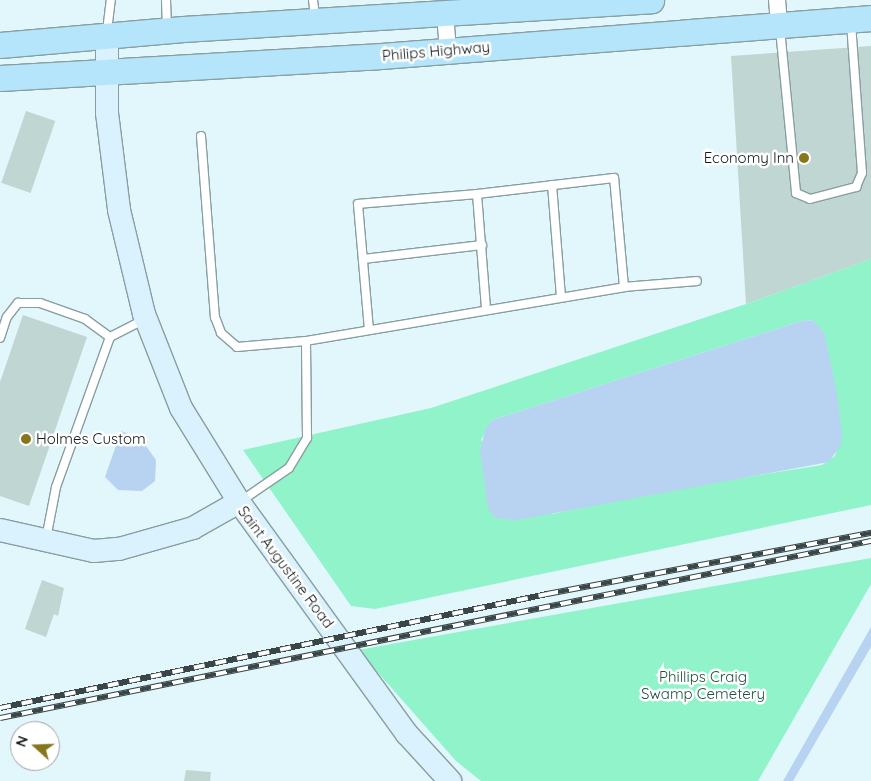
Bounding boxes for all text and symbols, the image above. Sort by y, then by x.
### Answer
street label: Philips Highway [381,37,491,65]
place label: Economy Inn [704,149,794,167]
marker: Economy Inn [798,152,810,164]
place label: Holmes Custom [36,430,146,448]
marker: Holmes Custom [20,433,32,445]
street label: Saint Augustine Road [234,502,338,632]
park label: Phillips Craig Swamp Cemetery [641,667,765,702]
north arrow [10,721,60,771]
text: N [12,733,32,749]

